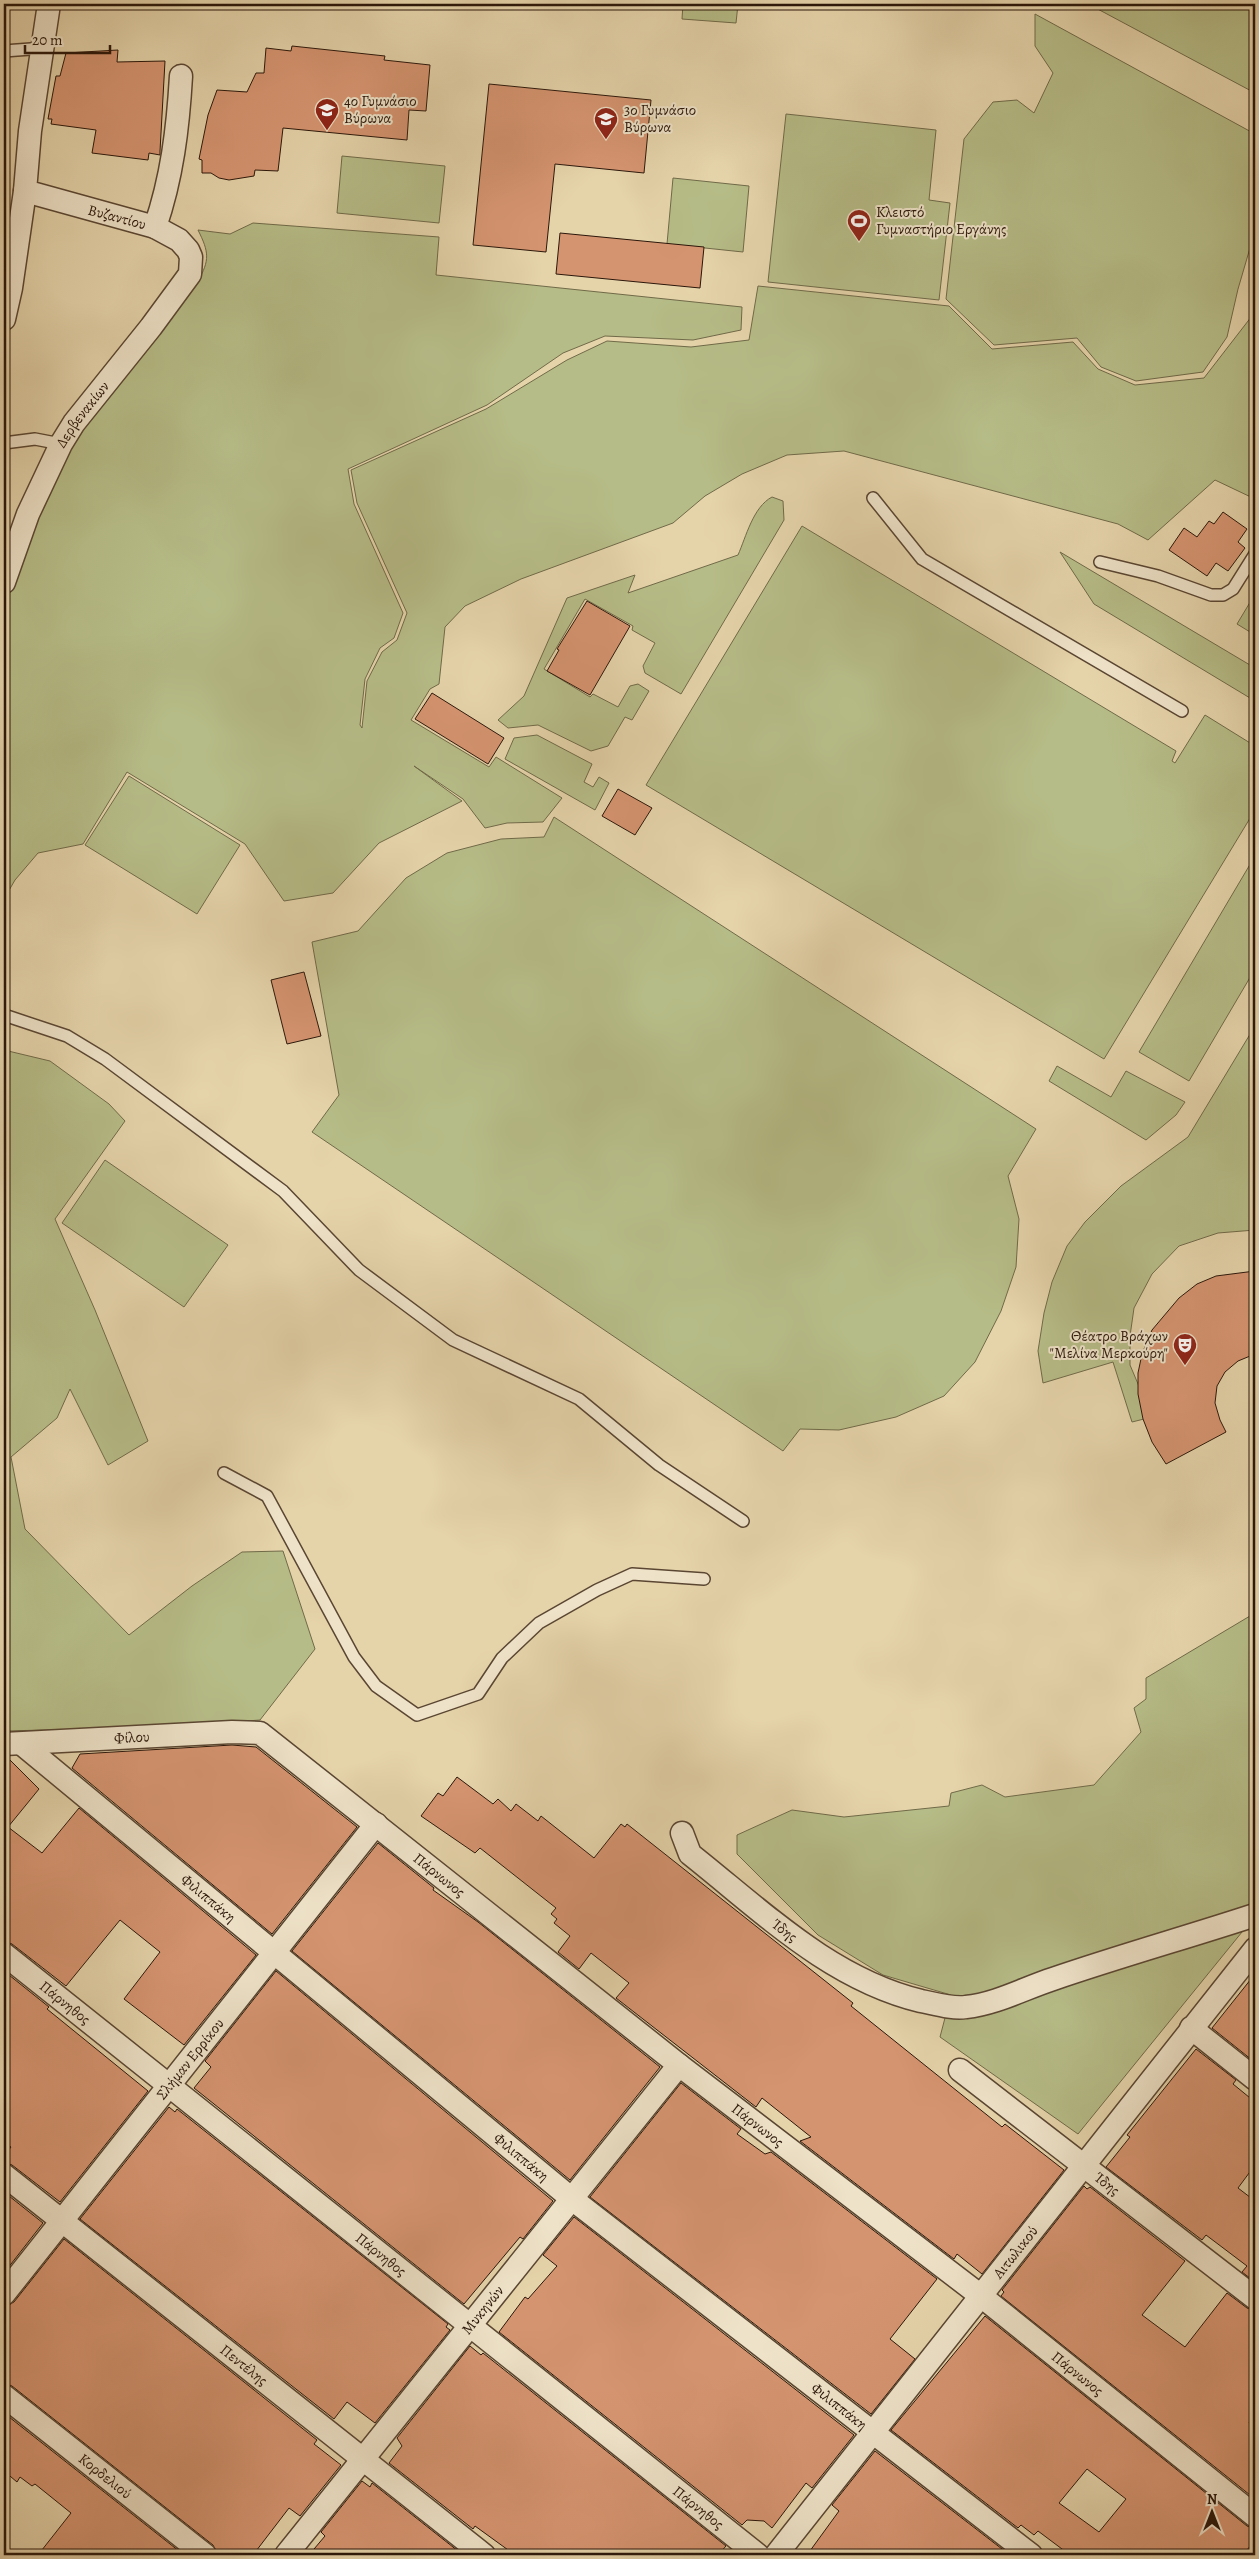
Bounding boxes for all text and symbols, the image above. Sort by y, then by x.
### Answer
scale bar [25,22,110,54]
text: 20 m [32,30,63,50]
place label: 4ο Γυμνάσιο Βύρωνα [344,91,417,128]
school or university icon: 4ο Γυμνάσιο Βύρωνα [314,97,340,131]
place label: 3ο Γυμνάσιο Βύρωνα [624,100,696,137]
school or university icon: 3ο Γυμνάσιο Βύρωνα [593,106,619,140]
street label: Βυζαντίου [86,200,148,234]
place label: Κλειστό Γυμναστήριο Εργάνης [876,202,1006,239]
sports icon: Κλειστό Γυμναστήριο Εργάνης [846,208,872,242]
street label: Δερβενακίων [51,377,114,451]
place label: Θέατρο Βράχων "Μελίνα Μερκούρη" [1049,1326,1168,1363]
theatre icon: Θέατρο Βράχων "Μελίνα Μερκούρη" [1172,1332,1198,1366]
street label: Φίλου [114,1726,150,1748]
street label: Πάρνωνος [409,1848,469,1902]
street label: Φιλιππάκη [177,1869,240,1927]
street label: Ίδης [768,1914,801,1947]
street label: Πάρνηθος [35,1976,95,2029]
street label: Σλήμαν Ερρίκου [152,2014,229,2104]
street label: Πάρνωνος [727,2099,788,2152]
street label: Φιλιππάκη [489,2128,553,2186]
street label: Ίδης [1090,2167,1124,2200]
street label: Αιτωλικού [988,2222,1043,2283]
street label: Πάρνηθος [351,2228,411,2281]
street label: Μυκηνών [457,2281,508,2339]
street label: Πεντέλης [216,2340,272,2390]
street label: Πάρνωνος [1047,2347,1108,2400]
street label: Φιλιππάκη [807,2378,872,2434]
street label: Κορδελιού [74,2449,136,2503]
street label: Πάρνηθος [669,2481,728,2534]
north arrow [1186,2486,1236,2536]
text: N [1207,2490,1217,2509]

